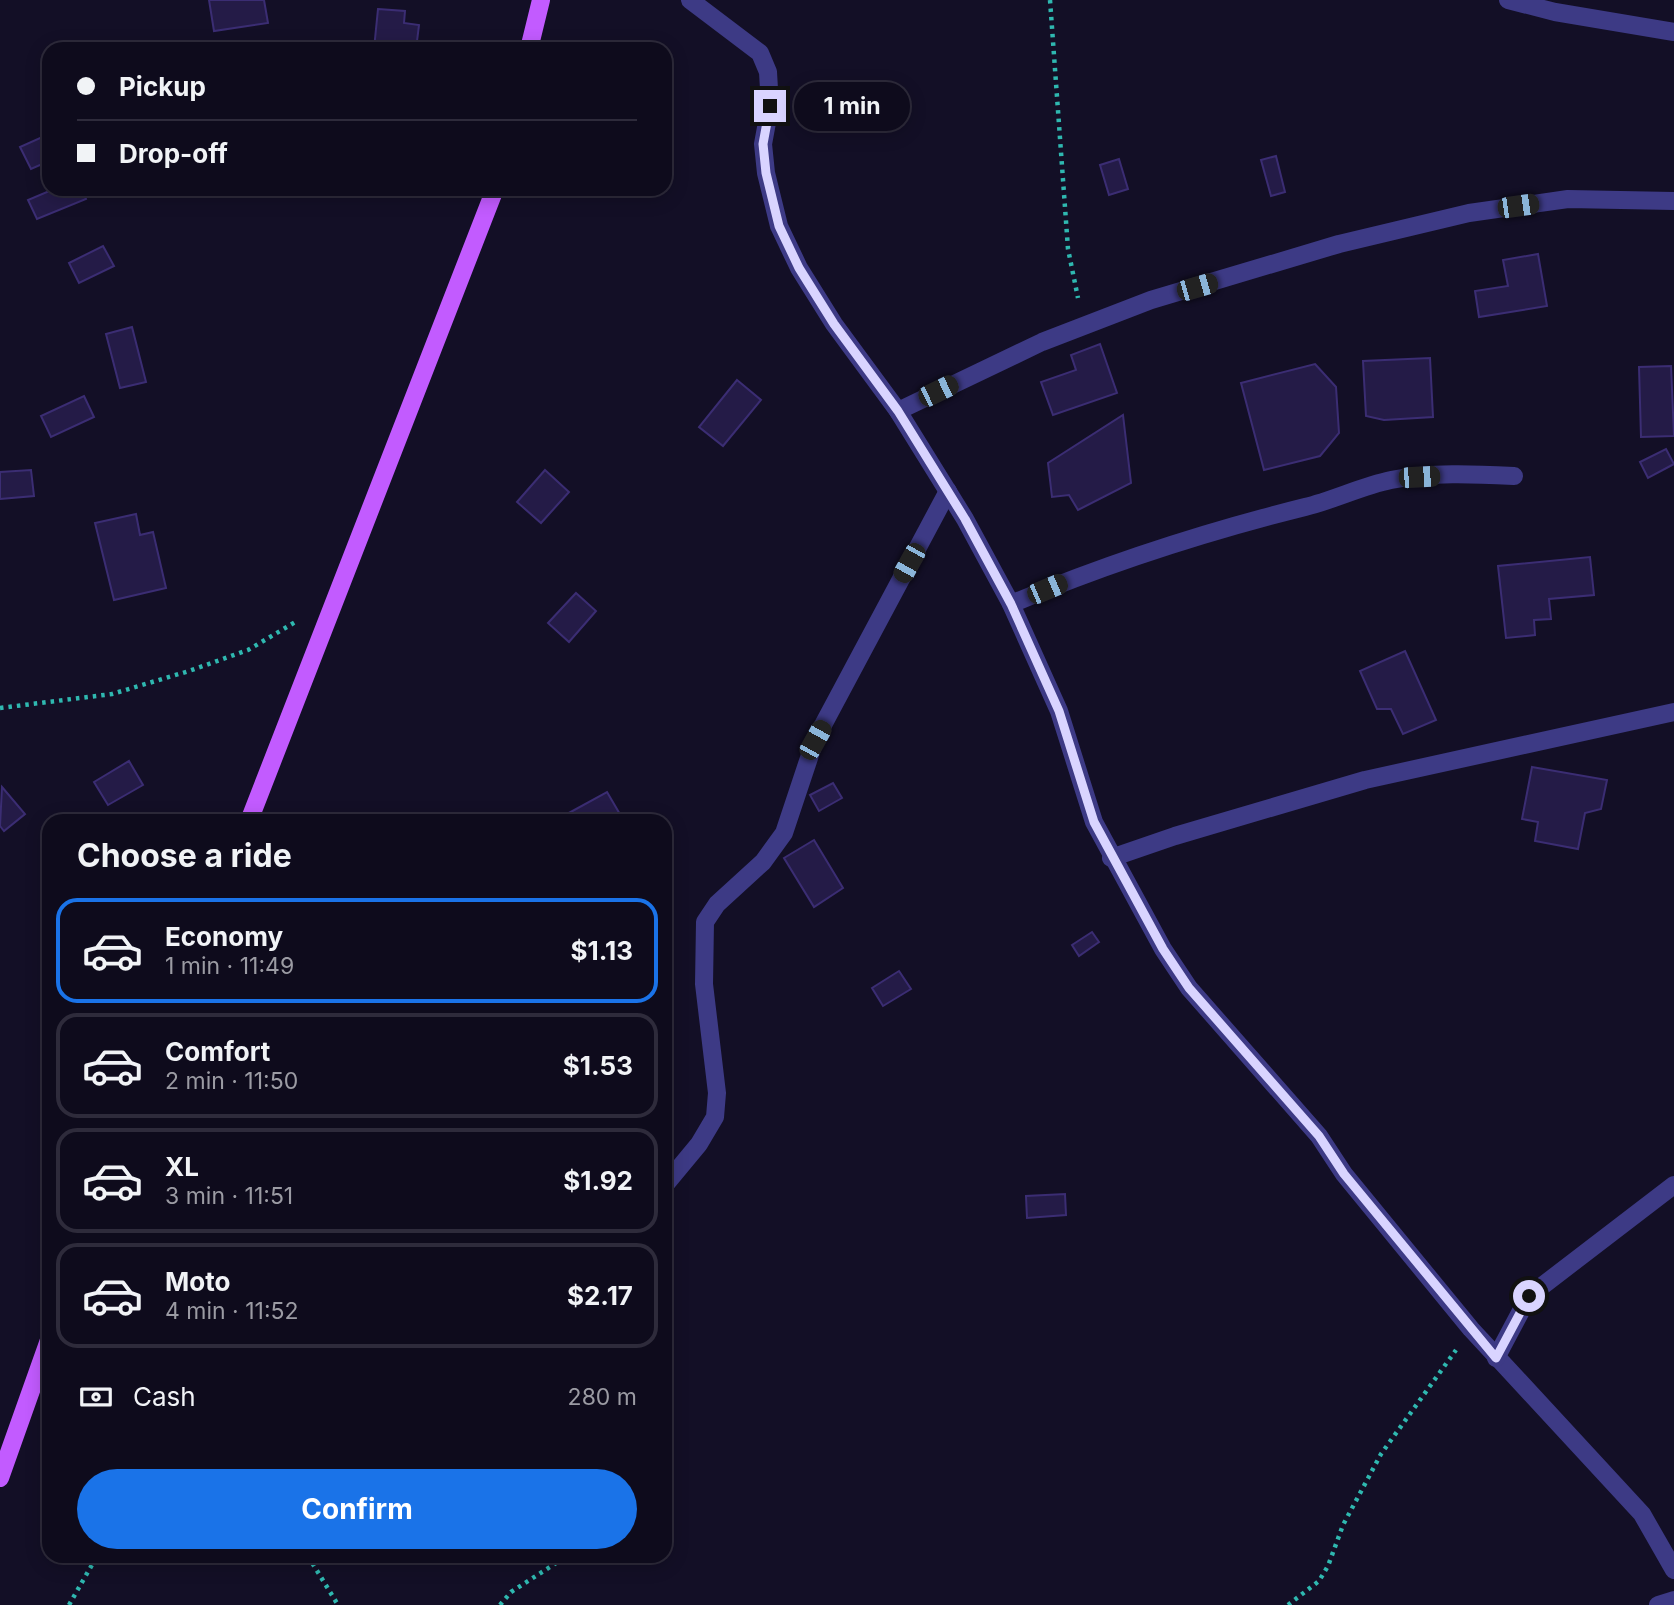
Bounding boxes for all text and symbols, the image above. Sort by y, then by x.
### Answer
text: Pickup [119,71,206,102]
callout: 1 min [794,82,910,130]
route end [754,90,786,122]
text: 1 min [824,92,880,120]
text: Drop-off [119,138,228,169]
car [1496,193,1541,219]
car [1174,271,1221,303]
car [915,372,962,410]
car [1398,465,1441,489]
car [890,540,929,586]
car [1024,571,1071,607]
car [796,717,835,763]
text: Choose a ride [77,836,292,875]
icon: car [81,919,144,982]
text: Economy [165,921,283,952]
text: $1.13 [570,935,633,966]
text: 1 min · 11:49 [165,952,294,980]
icon: car [81,1034,144,1097]
text: Comfort [165,1036,270,1067]
text: $1.53 [563,1050,633,1081]
text: 2 min · 11:50 [165,1067,298,1095]
icon: car [81,1149,144,1212]
text: XL [165,1151,199,1182]
text: $1.92 [563,1165,633,1196]
text: 3 min · 11:51 [165,1182,293,1210]
icon: car [81,1264,144,1327]
text: Moto [165,1266,230,1297]
text: $2.17 [567,1280,633,1311]
route start [1513,1280,1545,1312]
text: 4 min · 11:52 [165,1297,299,1325]
icon: cash [77,1378,115,1416]
text: Cash [133,1381,196,1412]
text: 280 m [568,1383,637,1411]
button: Confirm [77,1469,637,1549]

